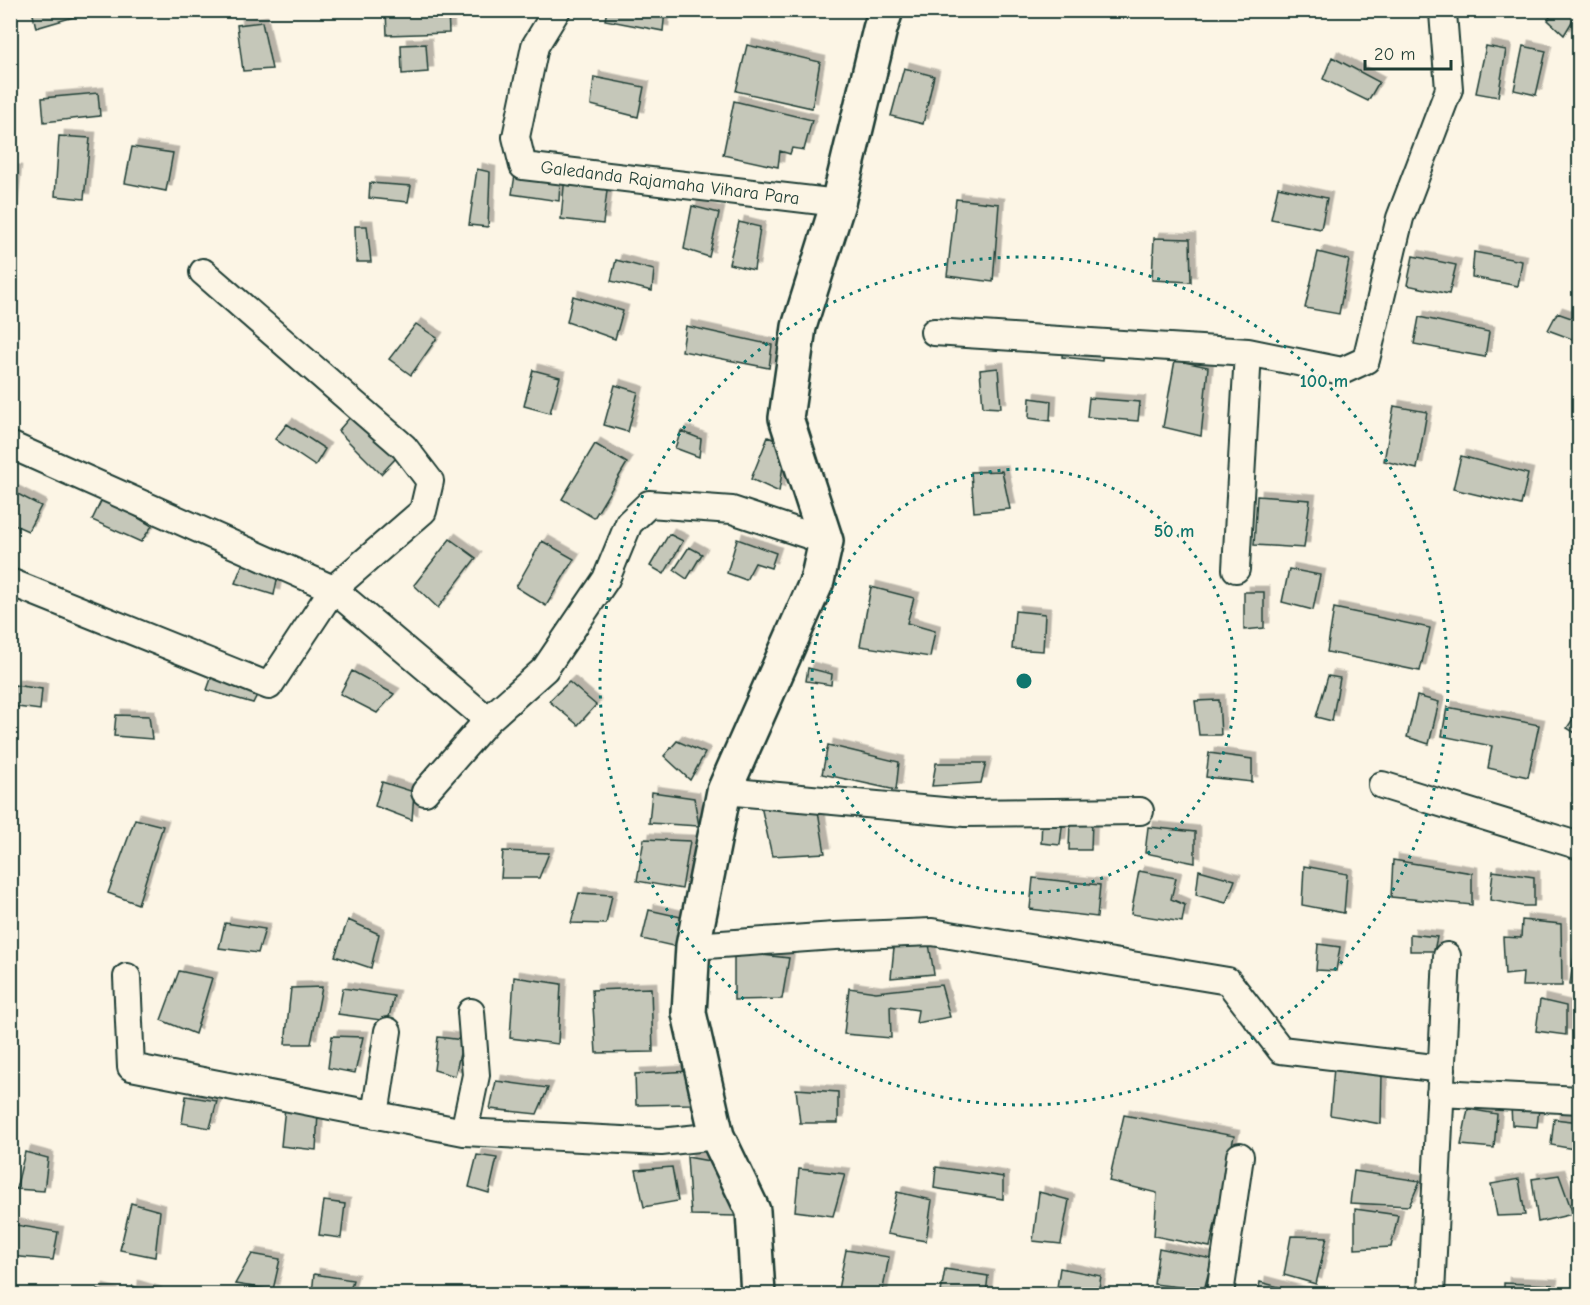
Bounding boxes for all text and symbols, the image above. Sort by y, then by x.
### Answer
scale bar [1365,33,1450,71]
text: 20 m [1374,44,1415,65]
street label: Galedanda Rajamaha Vihara Para [539,157,801,209]
text: 100 m [1300,371,1348,392]
text: 50 m [1154,521,1194,542]
centre of rings [1014,671,1034,691]

